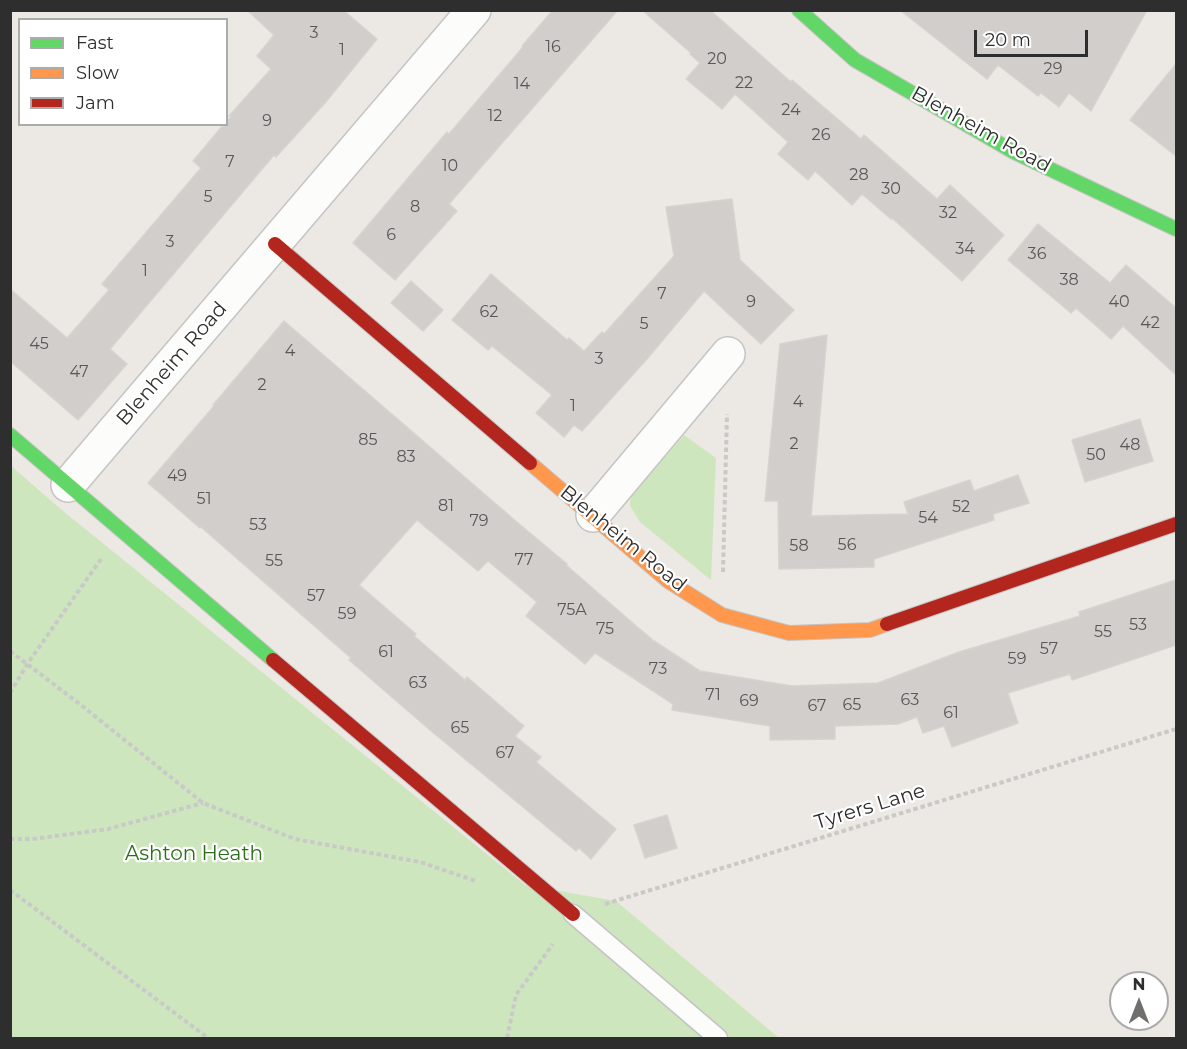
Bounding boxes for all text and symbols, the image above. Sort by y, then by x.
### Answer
legend [18,18,228,126]
scale bar [977,18,1091,56]
house number: 3 [309,23,319,43]
text: 20 m [985,29,1031,51]
text: Fast [76,32,114,54]
house number: 16 [545,37,561,57]
house number: 1 [339,40,345,60]
house number: 20 [707,49,727,69]
house number: 29 [1044,59,1062,79]
text: Slow [76,62,119,84]
house number: 22 [735,73,753,93]
house number: 14 [514,74,530,94]
street label: Blenheim Road [907,82,1055,178]
text: Jam [76,92,115,114]
house number: 24 [781,100,801,120]
house number: 12 [488,106,502,126]
house number: 9 [262,111,272,131]
house number: 26 [812,125,830,145]
house number: 7 [225,152,235,172]
house number: 10 [442,156,458,176]
house number: 28 [849,165,869,185]
house number: 30 [881,179,901,199]
house number: 5 [203,187,213,207]
house number: 8 [410,197,420,217]
house number: 32 [939,203,957,223]
house number: 6 [386,225,396,245]
house number: 3 [165,232,175,252]
house number: 34 [955,239,975,259]
house number: 36 [1028,244,1046,264]
house number: 1 [142,261,148,281]
house number: 38 [1059,270,1079,290]
house number: 7 [657,284,667,304]
house number: 9 [746,292,756,312]
house number: 40 [1108,292,1130,312]
street label: Blenheim Road [112,297,232,431]
house number: 62 [480,302,498,322]
house number: 42 [1140,313,1160,333]
house number: 5 [639,314,649,334]
house number: 45 [29,334,49,354]
house number: 4 [285,341,295,361]
house number: 3 [594,349,604,369]
house number: 47 [69,362,89,382]
house number: 2 [257,375,267,395]
house number: 4 [793,392,803,412]
house number: 1 [570,396,576,416]
house number: 85 [358,430,378,450]
house number: 2 [789,434,799,454]
house number: 48 [1120,435,1140,455]
house number: 50 [1086,445,1106,465]
house number: 83 [396,447,416,467]
house number: 49 [167,466,187,486]
street label: Blenheim Road [555,481,691,597]
house number: 51 [197,489,211,509]
house number: 81 [438,496,454,516]
house number: 52 [952,497,970,517]
house number: 54 [918,508,938,528]
house number: 79 [469,511,489,531]
house number: 53 [249,515,267,535]
house number: 56 [838,535,856,555]
house number: 58 [789,536,809,556]
house number: 77 [515,550,533,570]
house number: 55 [265,551,283,571]
house number: 57 [307,586,325,606]
house number: 75A [557,600,587,620]
house number: 59 [338,604,356,624]
house number: 53 [1129,615,1147,635]
house number: 75 [596,619,614,639]
house number: 55 [1094,622,1112,642]
house number: 57 [1040,639,1058,659]
house number: 61 [378,642,394,662]
house number: 59 [1008,649,1026,669]
house number: 73 [649,659,667,679]
house number: 63 [409,673,427,693]
house number: 71 [705,685,721,705]
house number: 63 [901,690,919,710]
house number: 69 [739,691,759,711]
house number: 65 [843,695,861,715]
house number: 67 [807,696,827,716]
house number: 61 [943,703,959,723]
house number: 65 [451,718,469,738]
house number: 67 [495,743,515,763]
street label: Tyrers Lane [812,779,928,835]
park label: Ashton Heath [125,842,263,866]
north arrow [1109,971,1169,1031]
text: N [1133,975,1145,994]

